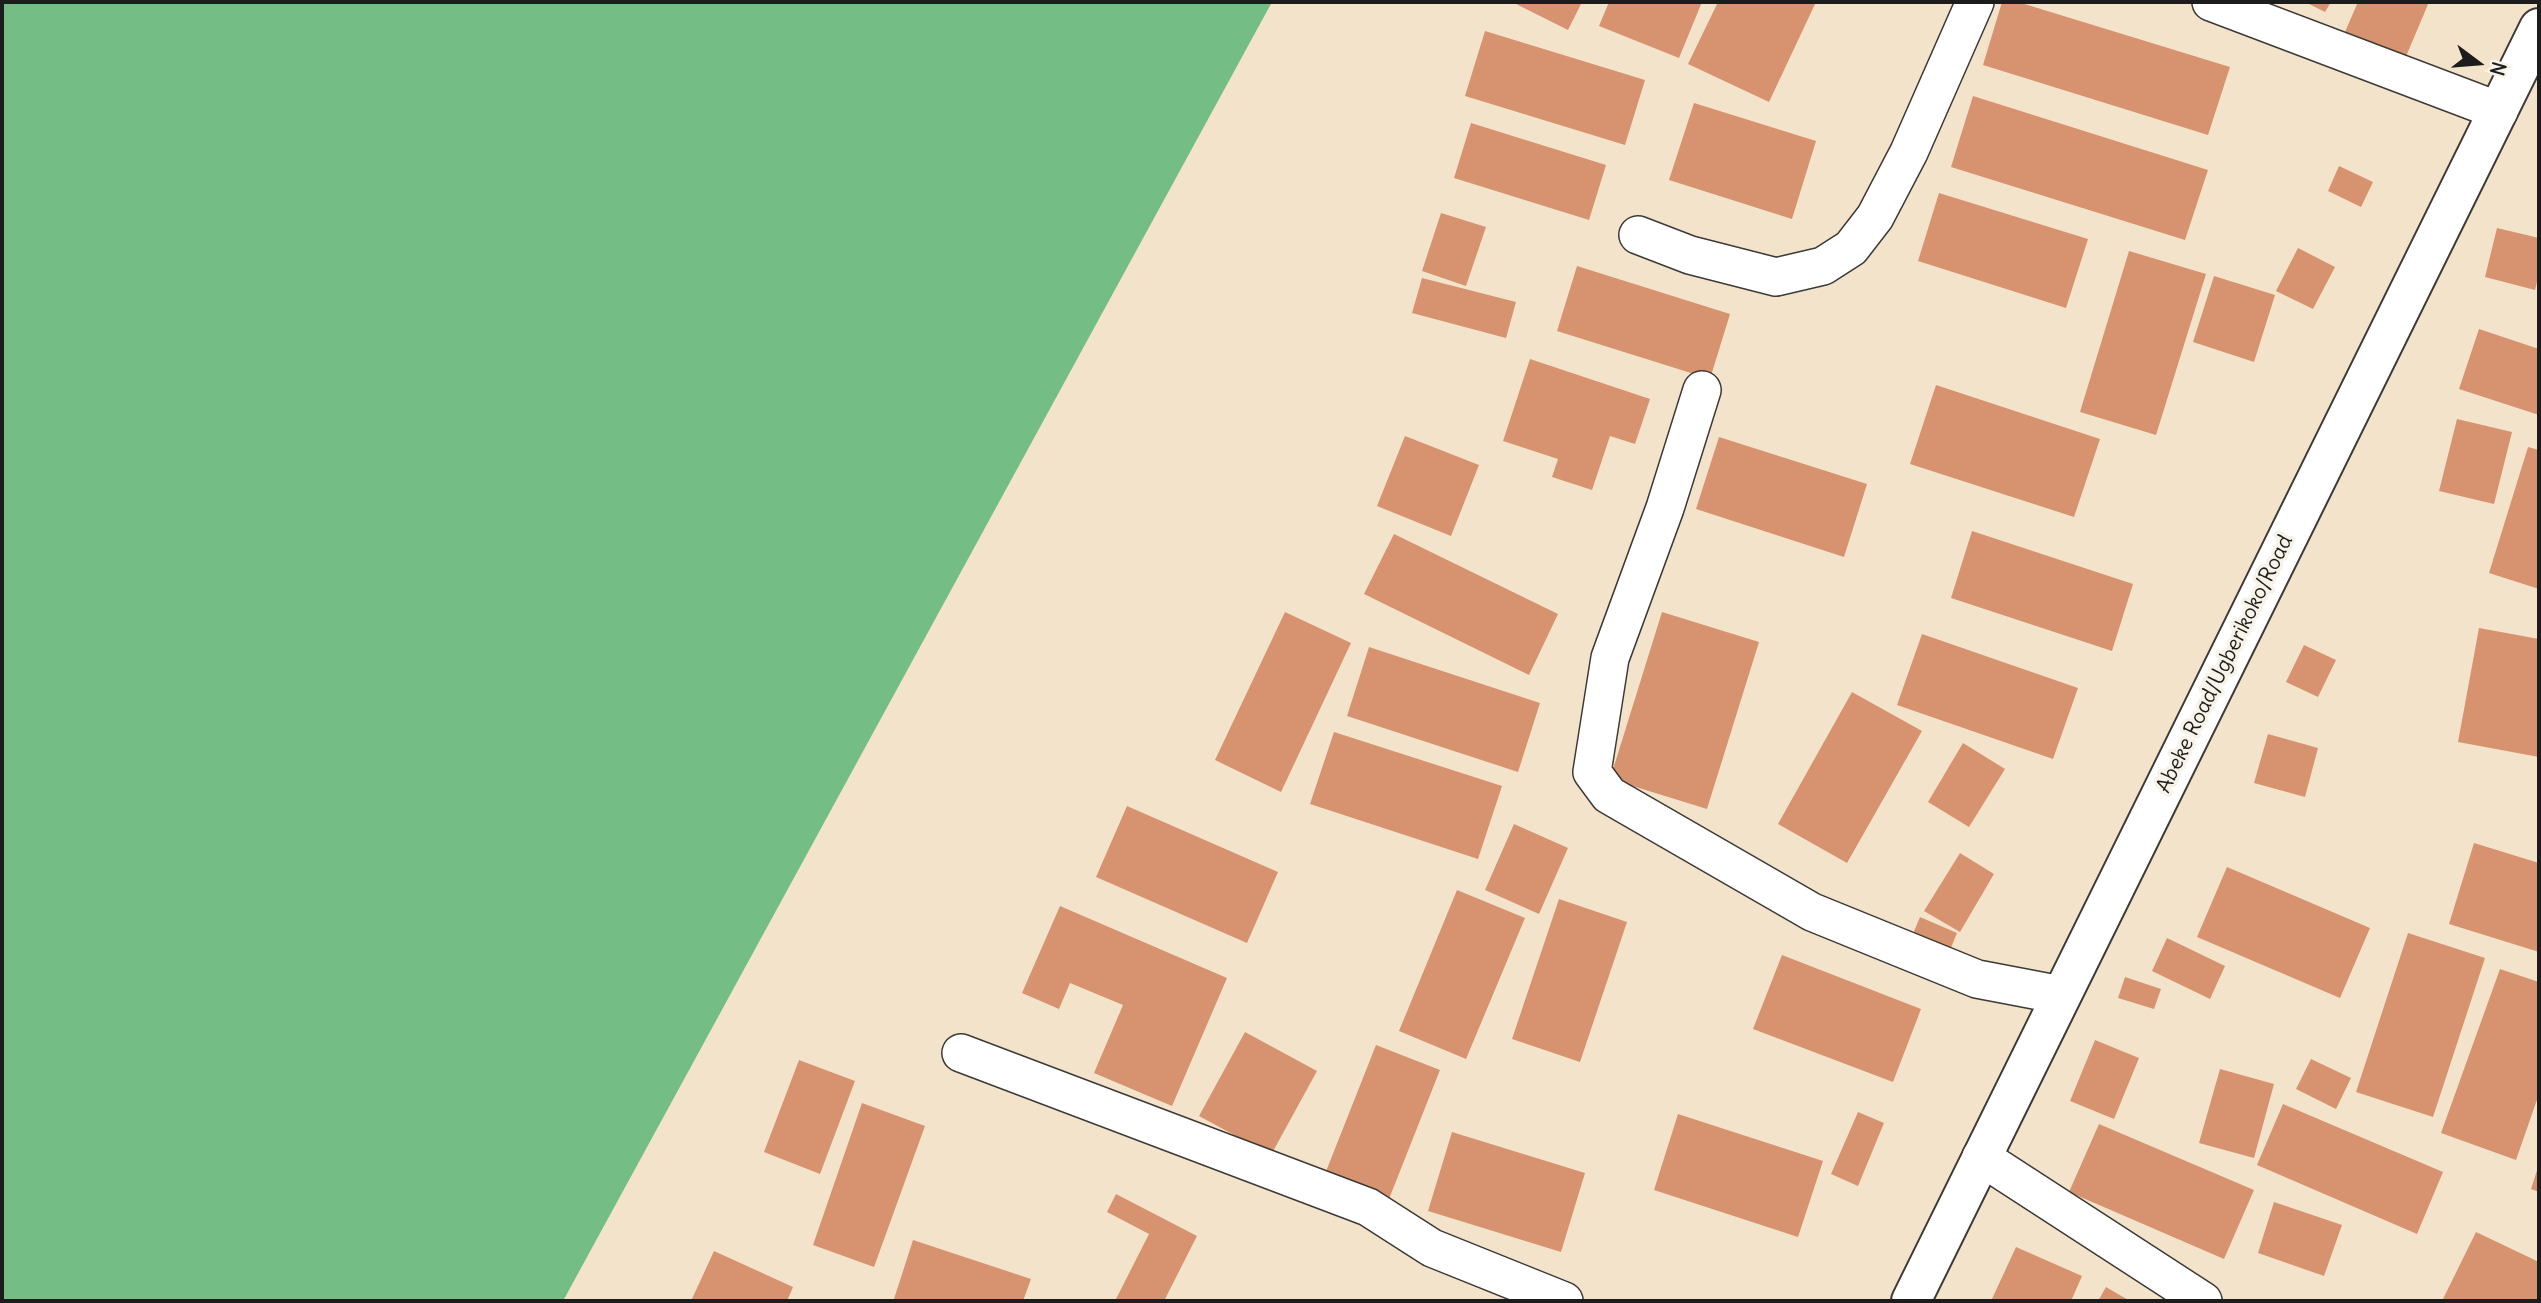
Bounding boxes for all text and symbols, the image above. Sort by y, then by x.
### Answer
north arrow [2443,28,2513,98]
text: N [2485,59,2512,78]
street label: Abeke Road/Ugberikoko/Road [2151,531,2299,797]

